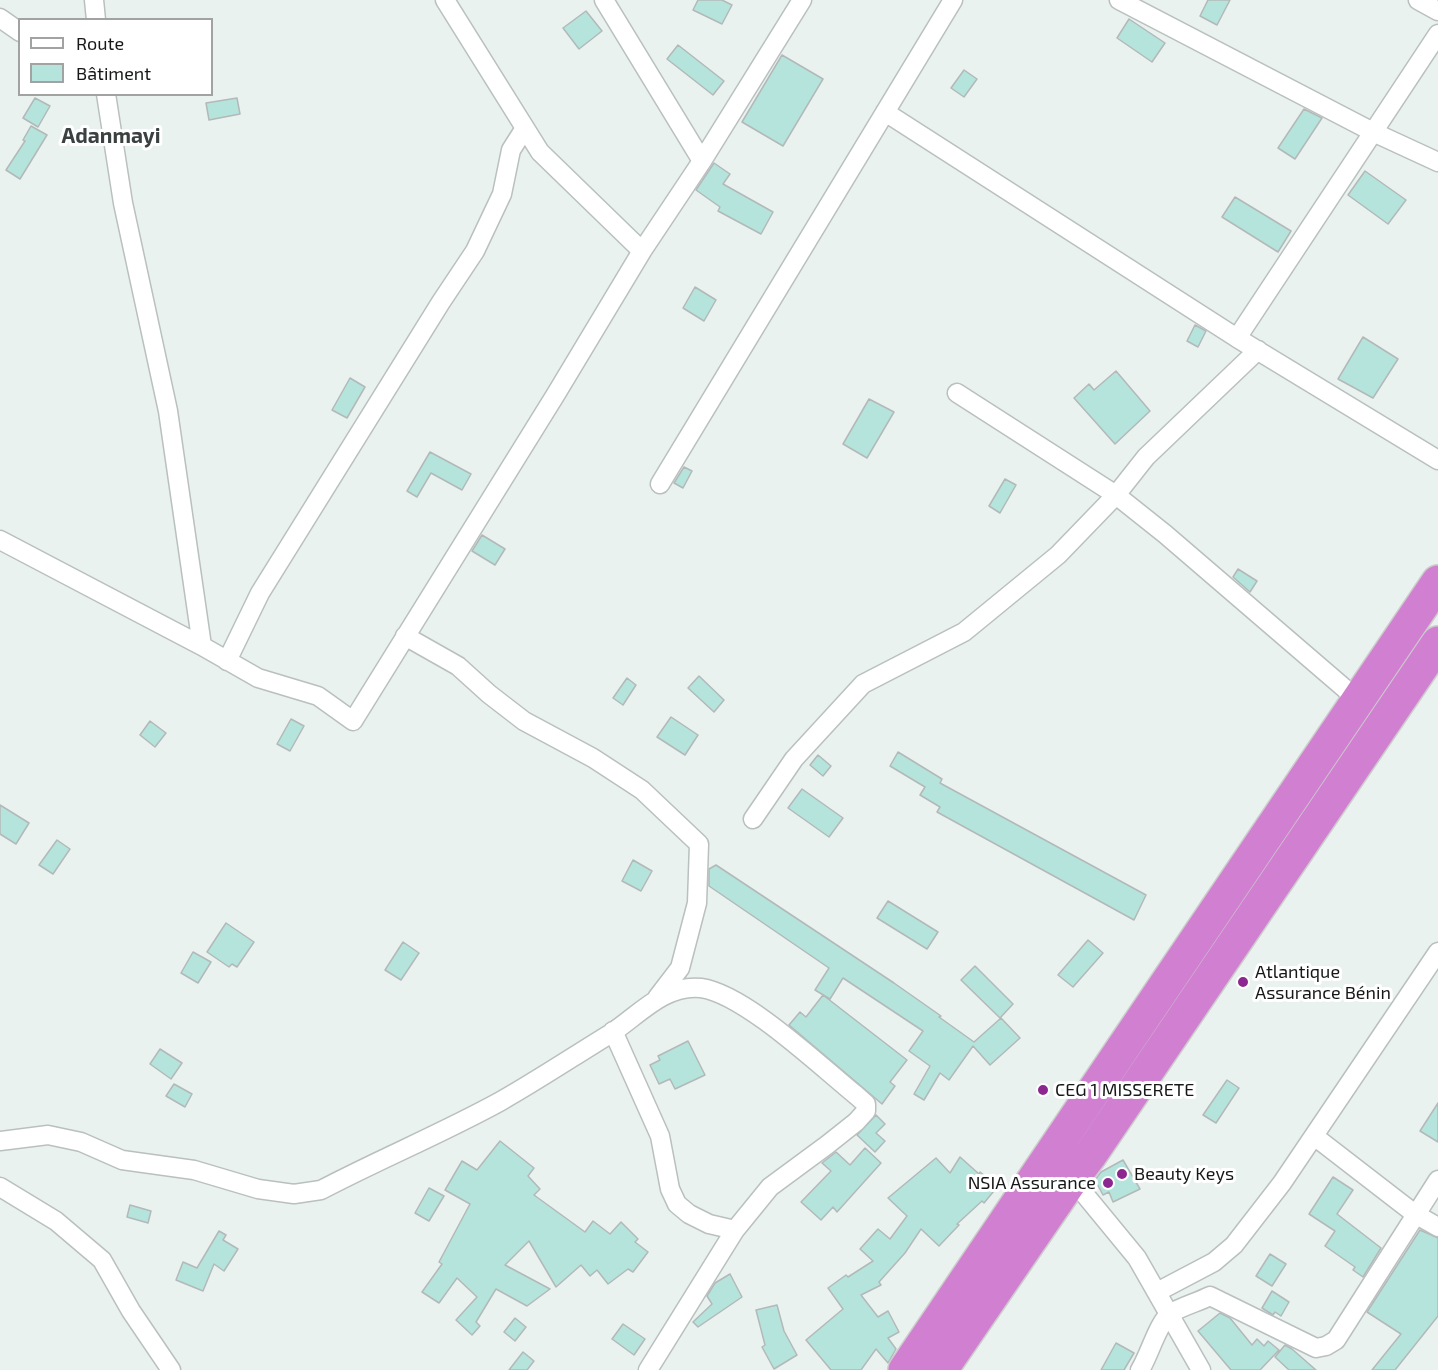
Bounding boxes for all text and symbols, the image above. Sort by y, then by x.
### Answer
legend [18,18,213,96]
text: Route [76,32,124,54]
text: Bâtiment [76,62,151,84]
district label: Adanmayi [62,123,160,149]
place label: Atlantique Assurance Bénin [1255,961,1391,1004]
marker: Atlantique Assurance Bénin [1236,975,1250,989]
place label: CEG 1 MISSERETE [1055,1079,1194,1101]
marker: CEG 1 MISSERETE [1036,1083,1050,1097]
place label: Beauty Keys [1134,1163,1234,1185]
marker: Beauty Keys [1115,1167,1129,1181]
place label: NSIA Assurance [968,1172,1096,1194]
marker: NSIA Assurance [1101,1176,1115,1190]

